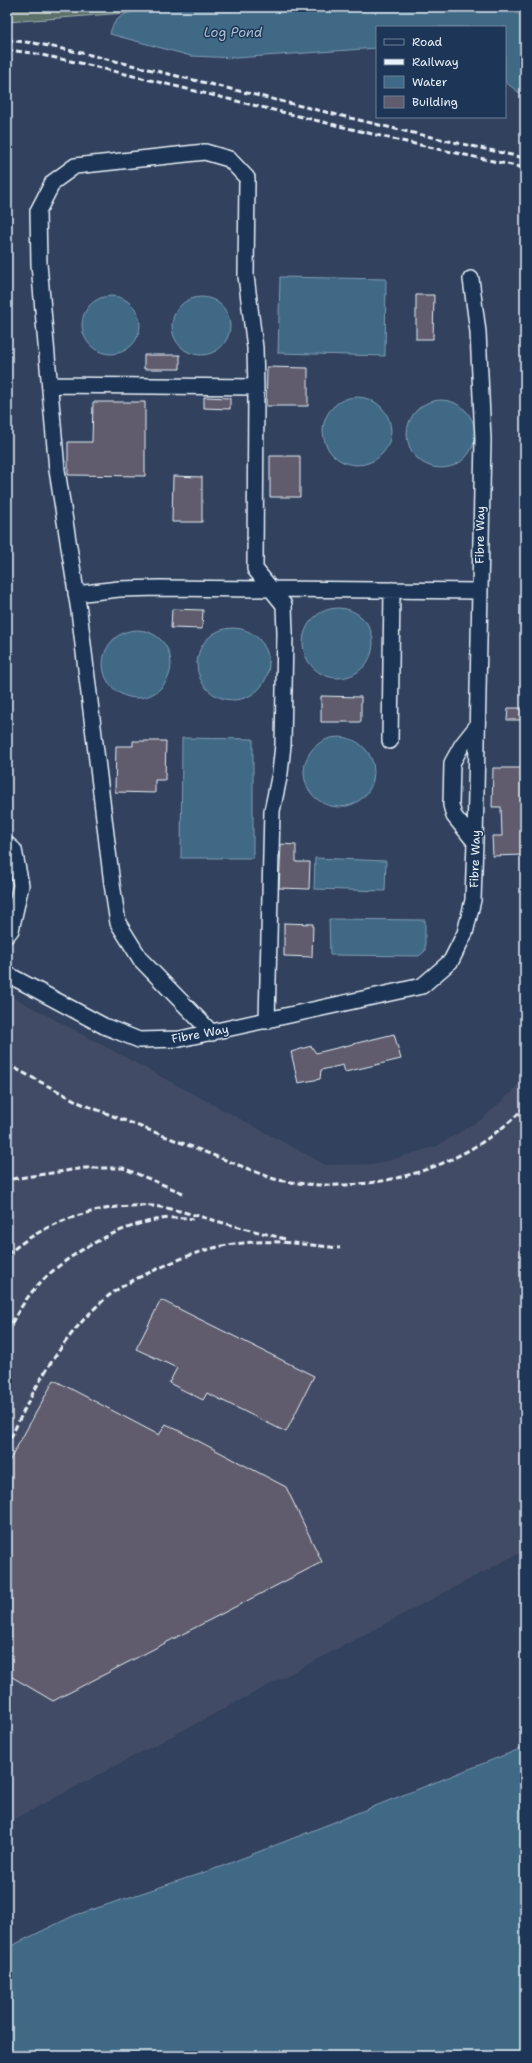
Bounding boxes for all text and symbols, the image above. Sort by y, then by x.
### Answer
water label: Log Pond [204,24,263,41]
legend [376,26,506,118]
text: Road [412,34,443,50]
text: Railway [412,54,459,70]
text: Water [412,74,448,90]
text: Building [412,94,458,110]
street label: Fibre Way [471,506,489,564]
street label: Fibre Way [466,830,484,888]
street label: Fibre Way [170,1021,230,1047]

